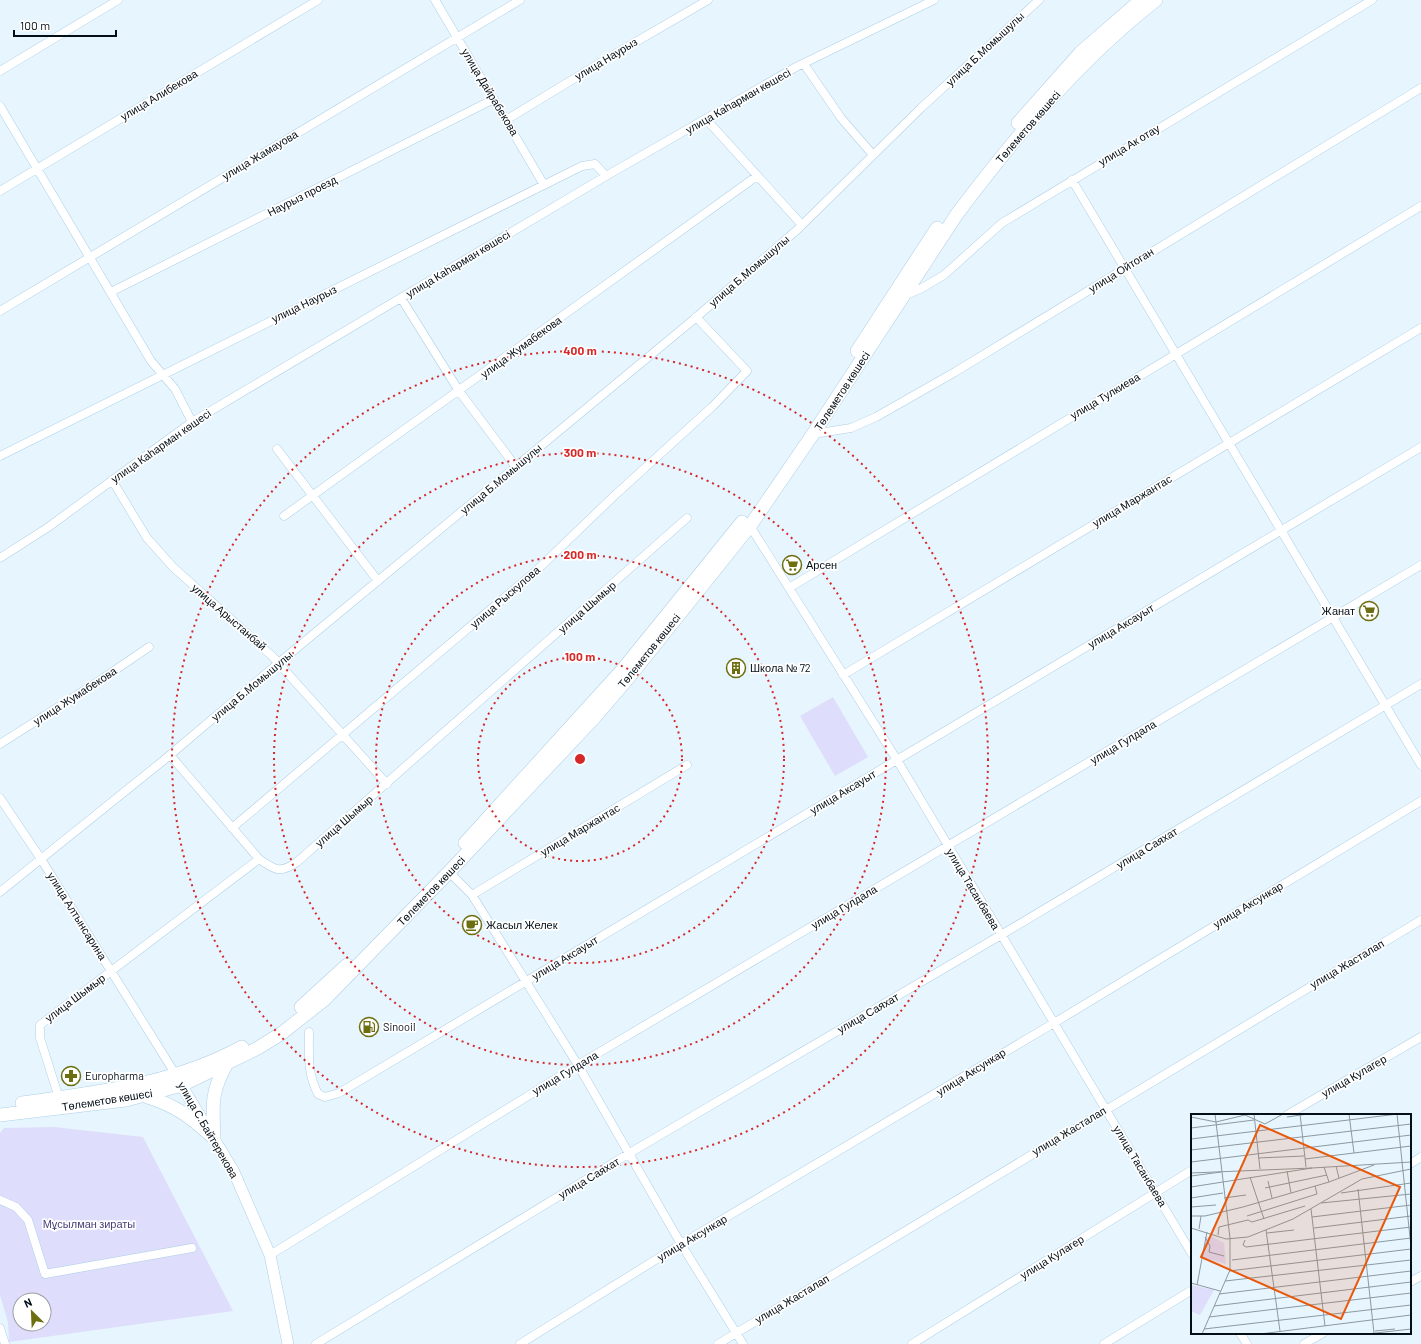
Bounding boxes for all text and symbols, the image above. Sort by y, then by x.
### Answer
street label: улица Б.Момышулы [943,9,1026,88]
scale bar [14,12,116,38]
text: 100 m [20,18,50,32]
street label: улица Наурыз [572,35,639,82]
street label: улица Дайрабекова [459,46,522,139]
street label: улица Каһарман көшесі [683,65,793,136]
street label: улица Алибекова [118,66,200,123]
street label: Төлеметов көшесі [993,88,1063,165]
street label: улица Ак отау [1096,121,1162,168]
street label: улица Жамауова [220,126,301,182]
street label: Наурыз проезд [265,172,339,219]
street label: улица Каһарман көшесі [403,227,512,300]
street label: улица Б.Момышулы [706,232,791,309]
street label: улица Ойтоган [1086,244,1156,295]
street label: улица Наурыз [269,282,338,325]
street label: улица Жумабекова [478,312,564,380]
text: 400 m [563,343,597,357]
street label: Төлеметов көшесі [811,349,872,433]
street label: улица Тулкиева [1067,369,1143,422]
street label: улица Каһарман көшесі [108,406,213,485]
street label: улица Б.Момышулы [457,441,544,516]
text: 300 m [564,445,596,459]
street label: улица Маржантас [1090,472,1174,529]
text: 200 m [564,547,596,561]
supermarket icon: Арсен [781,554,803,576]
place label: Арсен [806,558,837,571]
street label: улица Рыскулова [467,562,543,630]
street label: улица Шымыр [555,578,618,635]
street label: улица Арыстанбай [189,581,269,653]
supermarket icon: Жанат [1358,600,1380,622]
street label: улица Аксауыт [1085,601,1156,650]
place label: Жанат [1322,604,1355,617]
street label: Төлеметов көшесі [615,611,682,690]
street label: улица Б.Момышулы [208,648,295,723]
text: 100 m [565,649,595,663]
building icon: Школа № 72 [725,657,747,679]
place label: Школа № 72 [750,661,811,674]
street label: улица Жумабекова [31,663,120,727]
street label: улица Гулдала [1087,716,1159,766]
centre of rings [573,752,587,766]
street label: улица Аксауыт [807,767,878,816]
street label: улица Шымыр [312,792,375,849]
street label: улица Маржантас [538,801,622,858]
street label: улица Саяхат [1114,824,1180,871]
street label: улица Тасанбаева [944,846,1003,933]
street label: Төлеметов көшесі [394,853,467,928]
street label: улица Алтынсарина [45,869,110,963]
street label: улица Аксункар [1211,879,1285,931]
street label: улица Гулдала [808,881,880,931]
cafe icon: Жасыл Желек [461,914,483,936]
place label: Жасыл Желек [486,918,558,931]
street label: улица Аксауыт [529,933,600,982]
street label: улица Жасталап [1307,936,1386,991]
street label: улица Шымыр [42,971,107,1024]
street label: улица Саяхат [835,990,901,1035]
fuel station icon: Sinooil [358,1016,380,1038]
place label: Sinooil [383,1020,415,1033]
street label: улица Аксункар [934,1045,1008,1098]
street label: улица Гулдала [529,1047,601,1097]
street label: улица Кулагер [1319,1052,1388,1099]
pharmacy icon: Europharma [60,1065,82,1087]
place label: Europharma [85,1069,144,1082]
street label: улица С.Байтерекова [176,1079,242,1181]
street label: Төлеметов көшесі [61,1086,153,1113]
street label: улица Жасталап [1029,1103,1108,1158]
inset map [1191,1114,1411,1334]
street label: улица Тасанбаева [1111,1123,1170,1210]
street label: улица Саяхат [556,1154,622,1201]
street label: улица Аксункар [655,1212,729,1264]
park label: Мұсылман зираты [43,1217,135,1230]
street label: улица Кулагер [1017,1232,1086,1281]
street label: улица Жасталап [752,1271,831,1326]
north arrow [12,1292,52,1332]
text: N [22,1295,34,1310]

